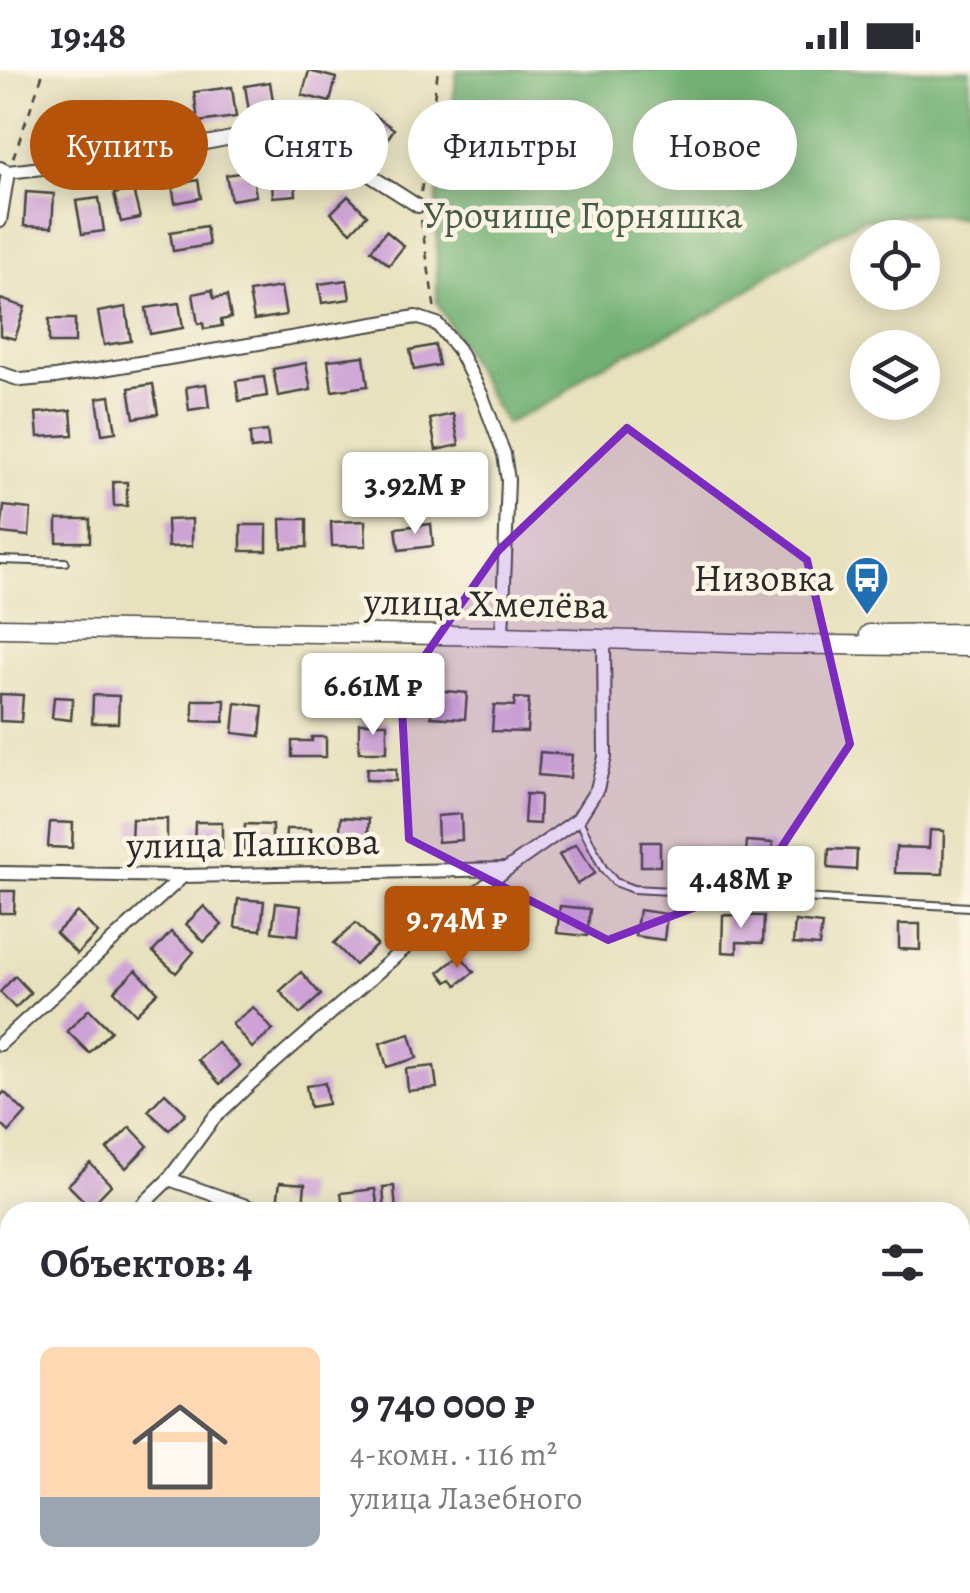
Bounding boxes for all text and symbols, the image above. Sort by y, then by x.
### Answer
text: 19:48 [50,9,126,61]
chip: Купить [30,100,208,190]
chip: Снять [228,100,388,190]
chip: Фильтры [408,100,613,190]
chip: Новое [633,100,797,190]
park label: Урочище Горняшка [423,189,743,241]
map controls [850,220,940,420]
button: locate [850,220,940,310]
button: layers [850,330,940,420]
pin: 3.92M ₽ [323,452,507,537]
text: 3.92M ₽ [364,462,466,506]
place label: Низовка [693,552,834,604]
bus stop icon: Низовка [844,555,890,616]
street label: улица Хмелёва [363,575,609,631]
pin: 6.61M ₽ [281,653,465,738]
text: 6.61M ₽ [324,663,422,707]
street label: улица Пашкова [125,815,380,871]
pin: 4.48M ₽ [649,846,833,931]
text: 4.48M ₽ [690,856,792,900]
pin: 9.74M ₽ [365,886,549,971]
text: 9.74M ₽ [406,896,508,940]
text: Объектов: 4 [40,1234,252,1291]
icon: filters [875,1235,930,1290]
text: 9 740 000 ₽ [350,1375,535,1432]
icon: home [120,1387,240,1507]
text: 4-комн. · 116 m² [350,1432,557,1476]
text: улица Лазебного [350,1476,582,1520]

